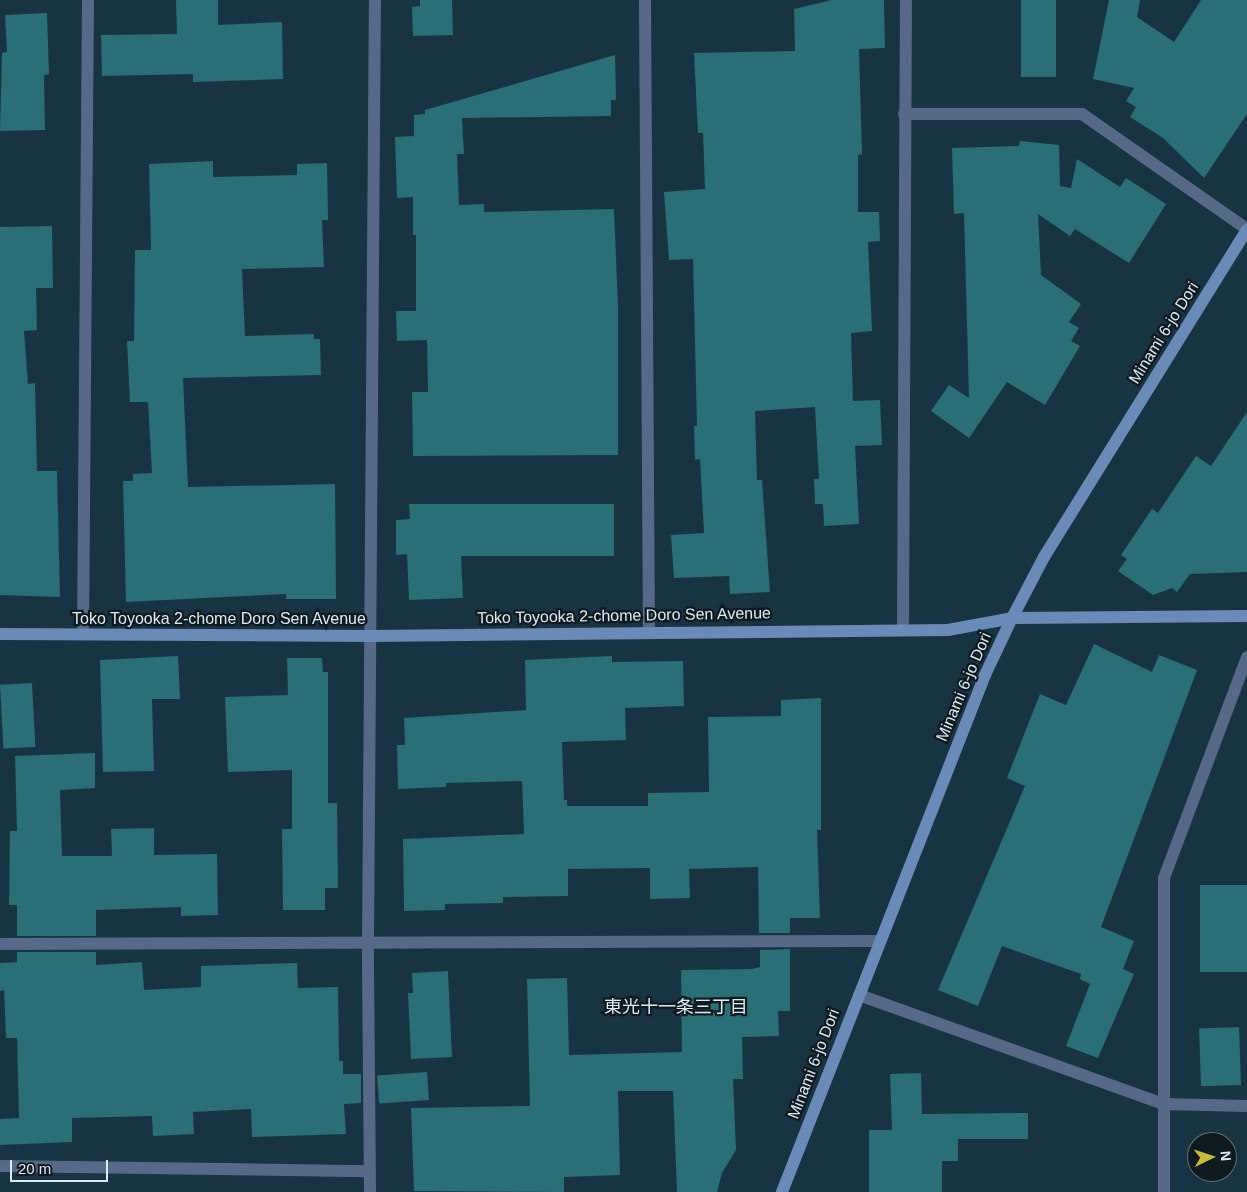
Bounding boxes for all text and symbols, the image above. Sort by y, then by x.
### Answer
street label: Minami 6-jo Dori [1125,279,1203,387]
street label: Toko Toyooka 2-chome Doro Sen Avenue [476,604,772,628]
street label: Toko Toyooka 2-chome Doro Sen Avenue [72,609,366,629]
street label: Minami 6-jo Dori [932,630,996,744]
district label: 東光十一条三丁目 [604,996,748,1018]
street label: Minami 6-jo Dori [784,1006,844,1122]
north arrow [1187,1132,1237,1182]
scale bar [12,1150,110,1182]
text: N [1218,1150,1234,1162]
text: 20 m [18,1160,51,1177]

